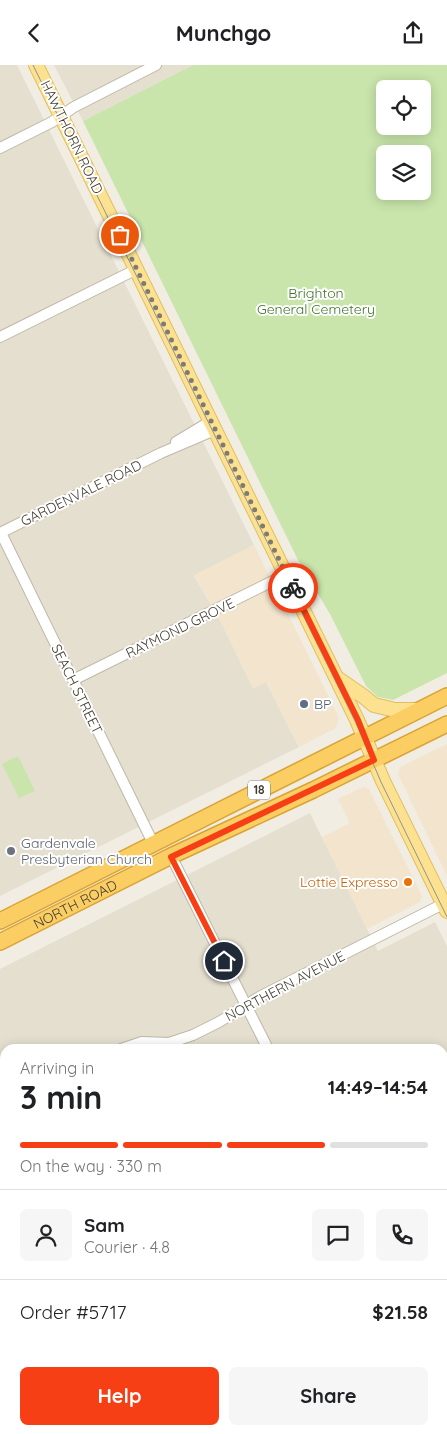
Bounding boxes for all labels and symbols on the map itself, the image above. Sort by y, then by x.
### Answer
street label: HAWTHORN ROAD [37,77,107,197]
pin [99,214,141,256]
park label: Brighton General Cemetery [257,284,375,318]
street label: GARDENVALE ROAD [18,456,144,530]
courier [268,563,318,613]
street label: RAYMOND GROVE [123,594,237,662]
street label: SEACH STREET [47,641,107,737]
place label: BP [314,695,331,713]
marker: BP [298,698,310,710]
road number: 18 [248,781,270,799]
place label: Gardenvale Presbyterian Church [21,834,152,868]
marker: Gardenvale Presbyterian Church [5,845,17,857]
place label: Lottie Expresso [300,873,398,891]
street label: NORTH ROAD [30,876,120,933]
marker: Lottie Expresso [402,876,414,888]
pin [203,940,245,982]
street label: NORTHERN AVENUE [222,947,348,1025]

